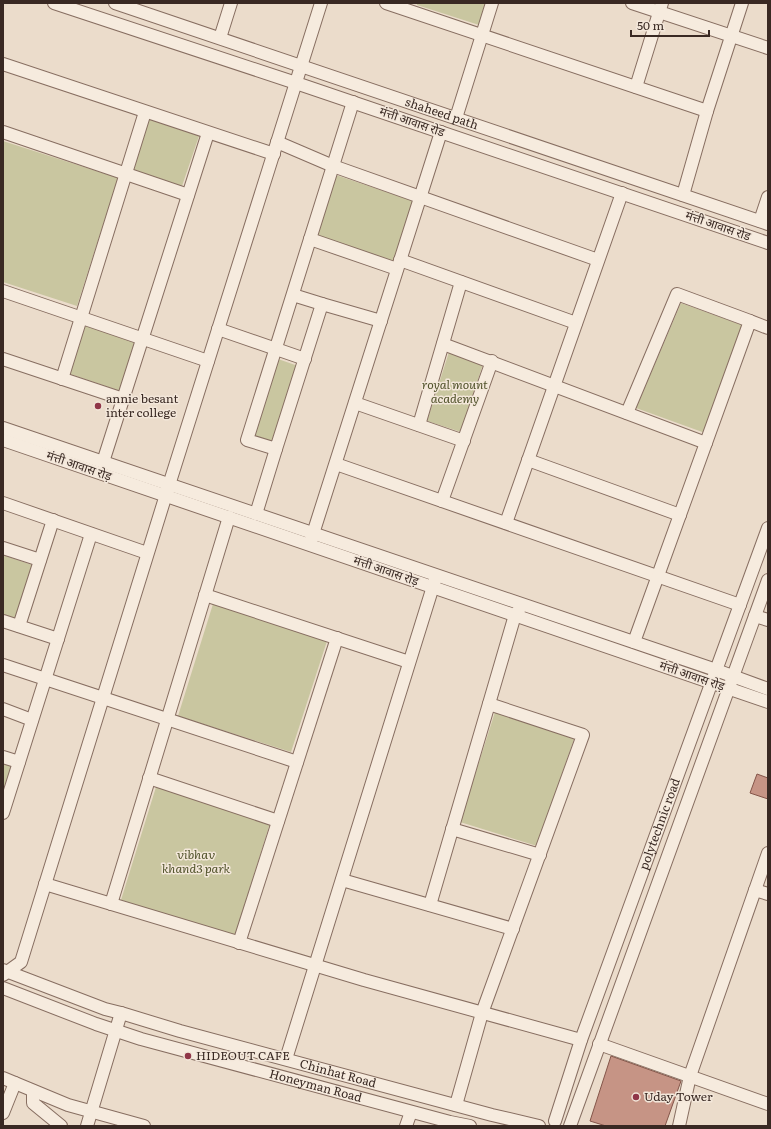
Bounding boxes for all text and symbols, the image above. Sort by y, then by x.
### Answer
scale bar [631,12,709,38]
text: 50 m [637,16,664,34]
street label: shaheed path [403,92,481,133]
street label: मंत्ती आवास रोड [377,101,448,141]
street label: मंत्ती आवास रोड [683,205,754,245]
park label: royal mount academy [422,375,488,407]
place label: annie besant inter college [106,389,178,421]
marker: annie besant inter college [93,401,103,411]
street label: मंत्ती आवास रोड़ [44,445,115,485]
street label: मंत्ती आवास रोड़ [351,550,422,590]
street label: मंत्ती आवास रोड़ [657,655,728,695]
street label: polytechnic road [634,775,684,872]
park label: vibhav khand3 park [162,845,231,877]
place label: HIDEOUT CAFE [196,1046,290,1064]
marker: HIDEOUT CAFE [183,1051,193,1061]
street label: Chinhat Road [298,1054,379,1092]
street label: Honeyman Road [268,1064,365,1106]
place label: Uday Tower [644,1087,713,1105]
marker: Uday Tower [631,1092,641,1102]

